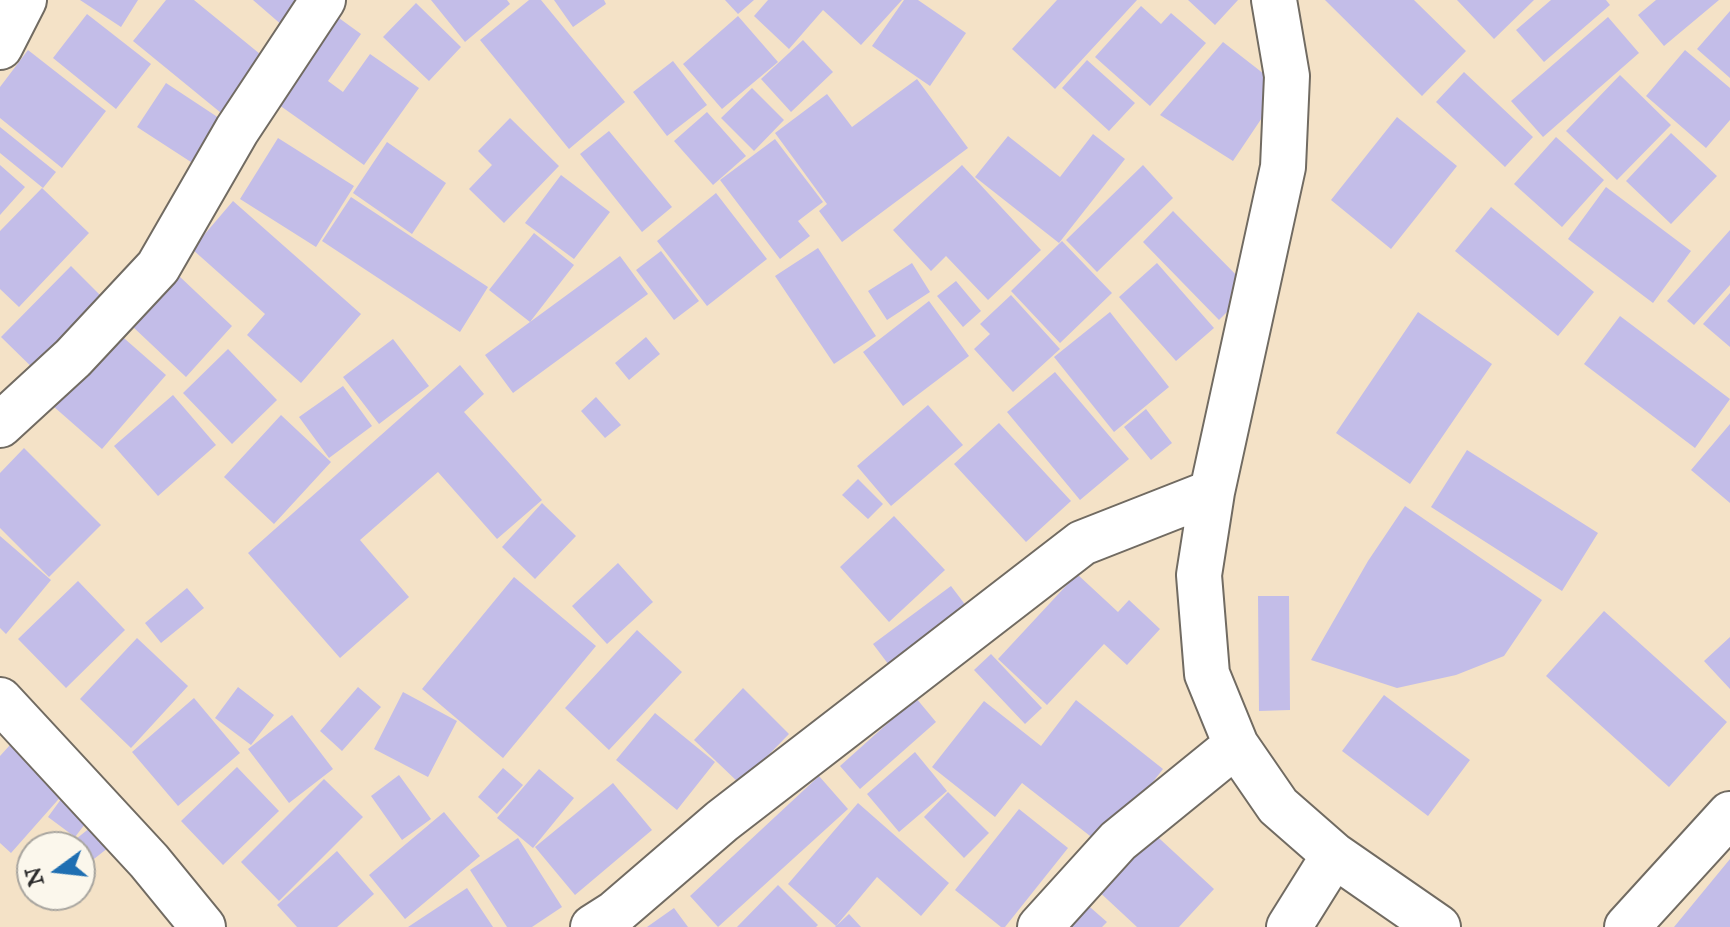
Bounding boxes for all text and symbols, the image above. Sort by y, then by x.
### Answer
north arrow [16,831,96,911]
text: N [19,864,50,889]

